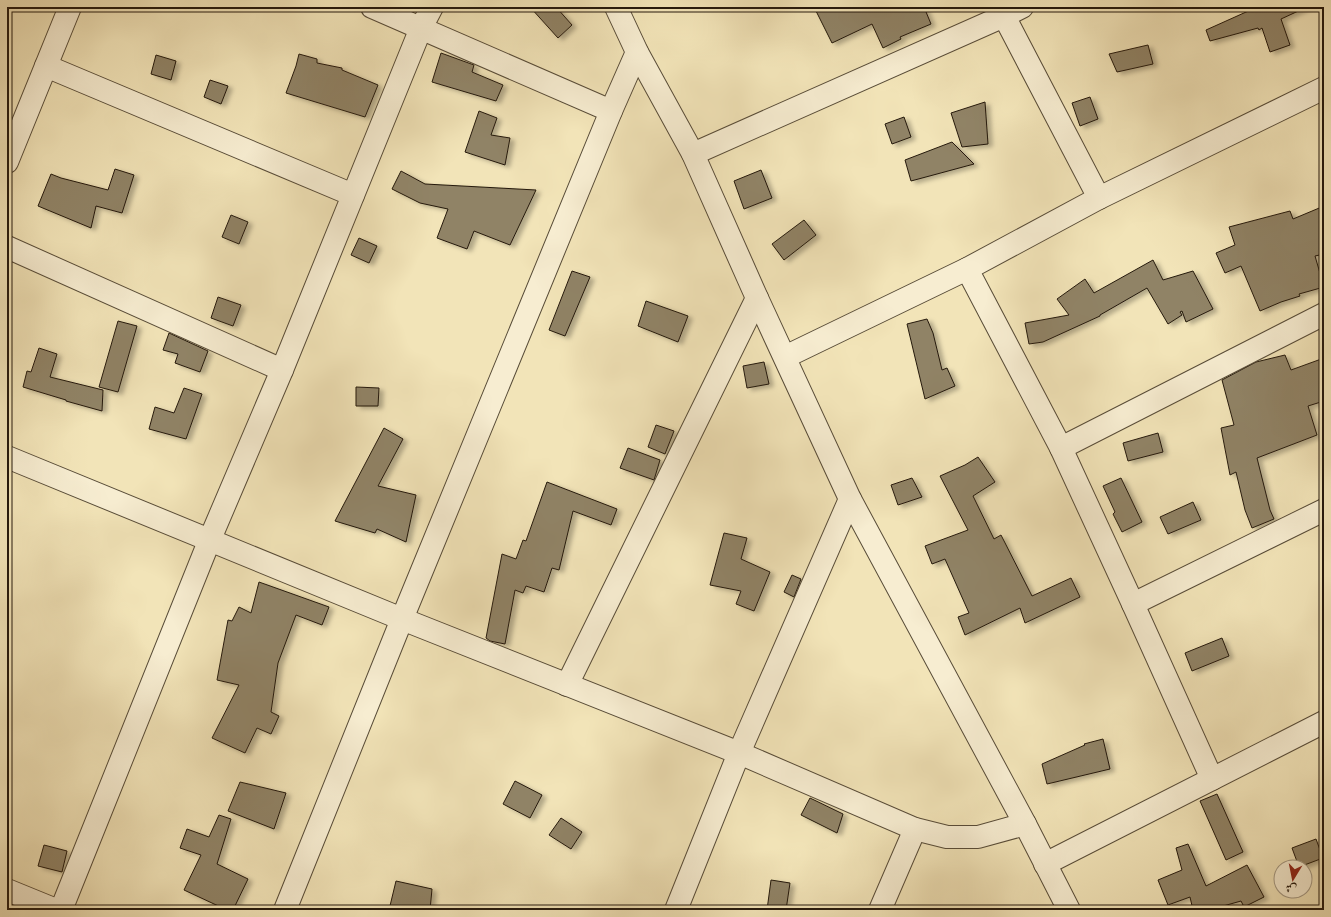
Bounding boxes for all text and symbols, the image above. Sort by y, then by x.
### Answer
north arrow [1273,859,1313,899]
text: ش [1285,881,1298,896]

